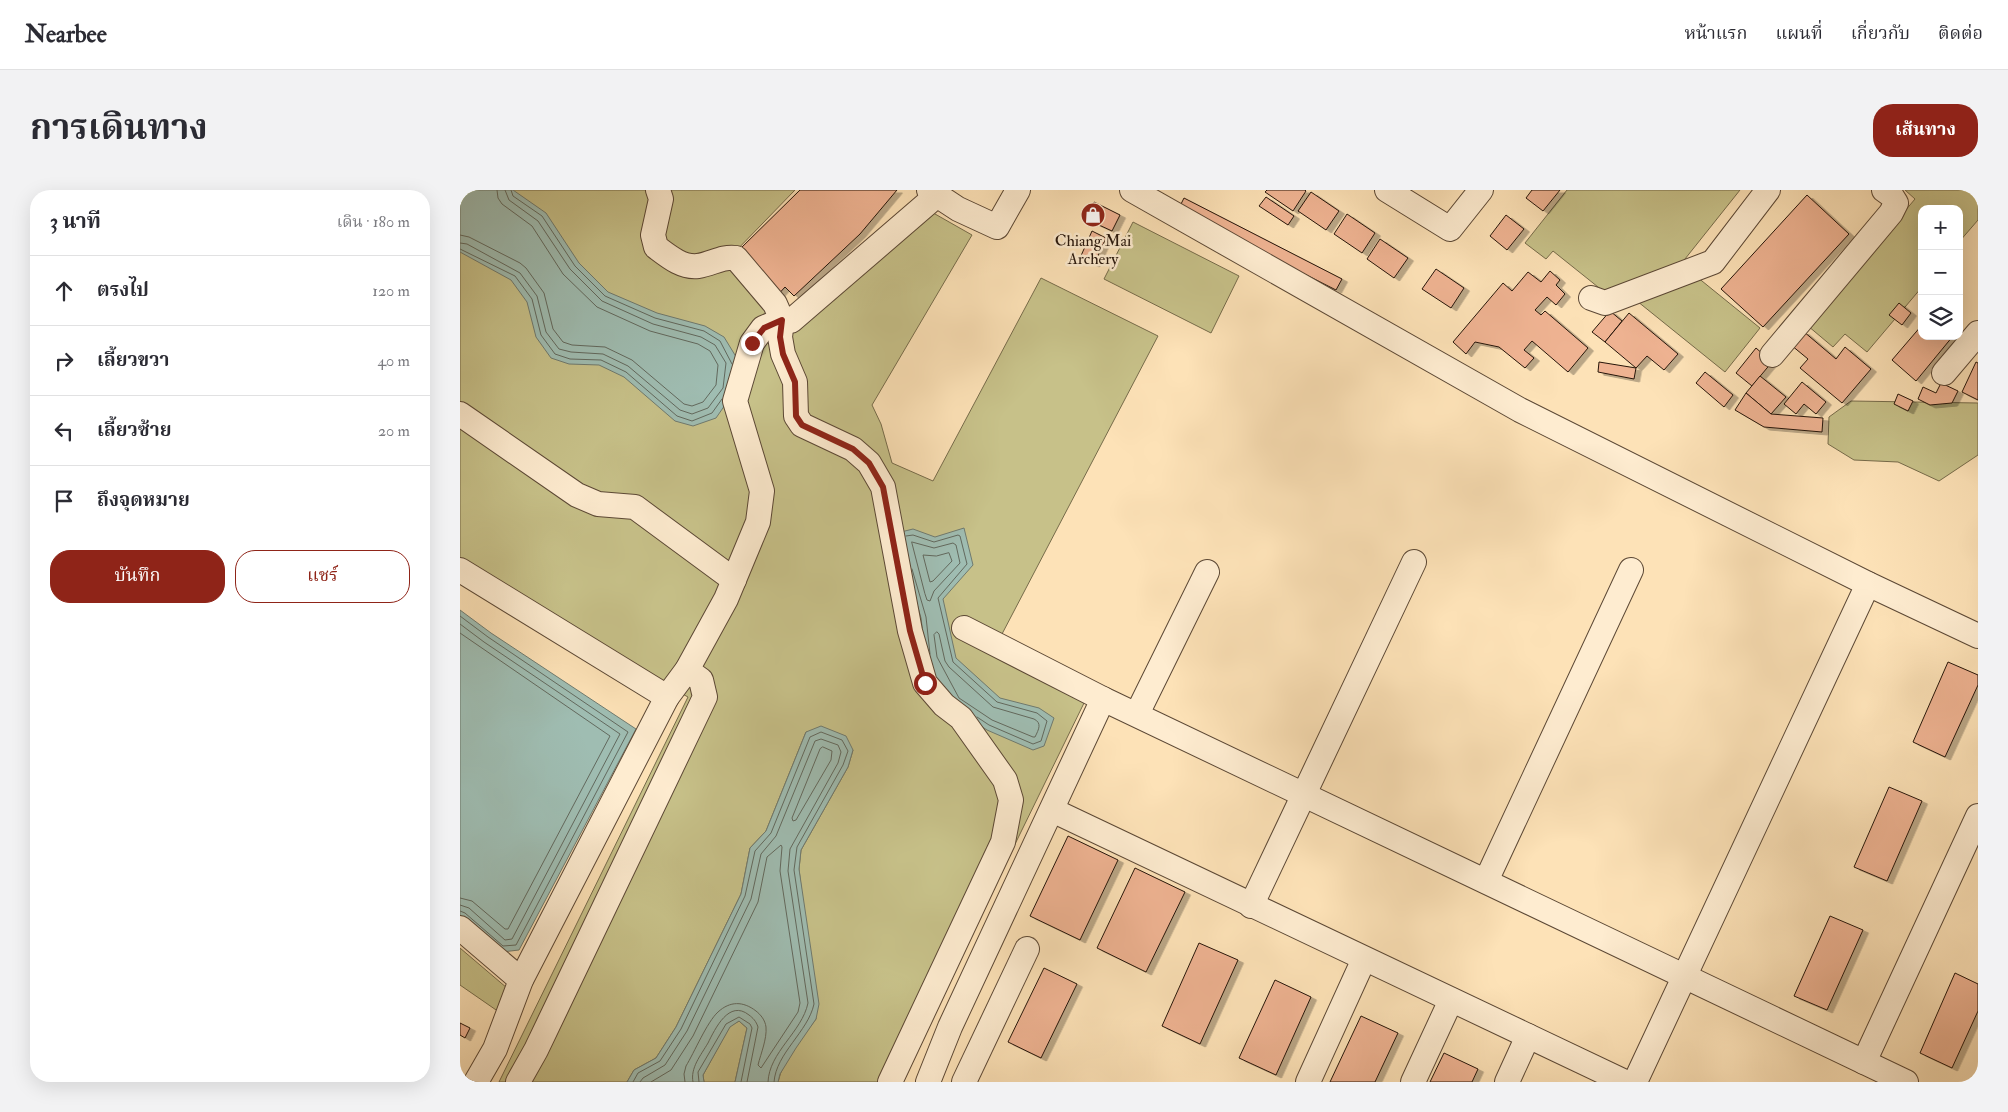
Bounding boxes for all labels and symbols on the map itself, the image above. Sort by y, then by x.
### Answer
shop icon: Chiang Mai Archery [1080,202,1106,228]
place label: Chiang Mai Archery [1055,231,1131,269]
route end [741,332,764,355]
route start [914,672,937,695]

